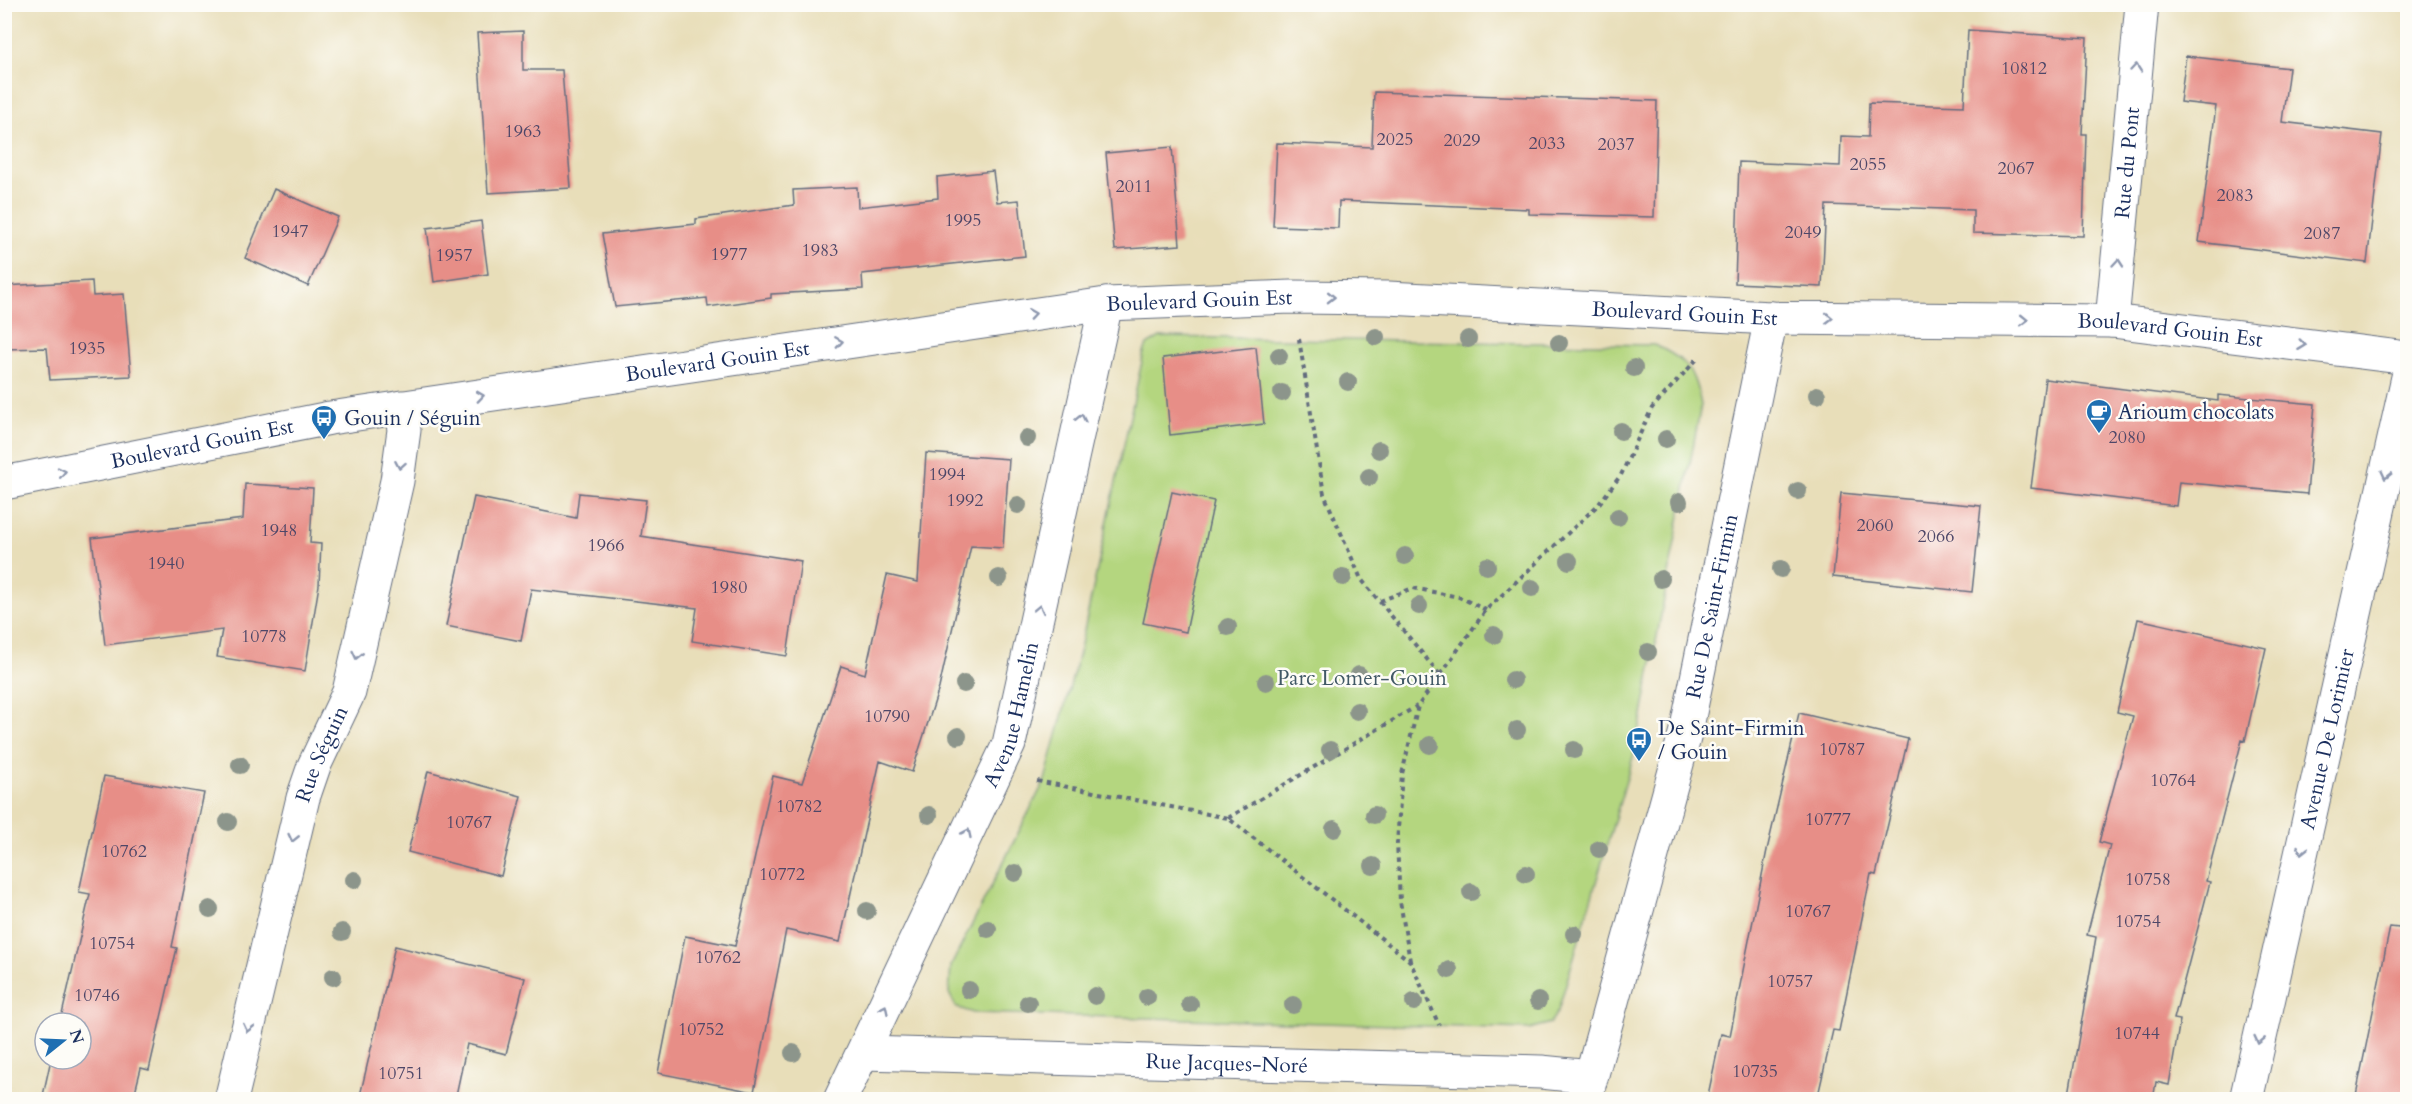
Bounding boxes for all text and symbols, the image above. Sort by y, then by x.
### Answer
house number: 10812 [2001,56,2047,81]
one-way arrow [2129,64,2142,73]
street label: Rue du Pont [2108,105,2147,220]
house number: 1963 [505,119,541,144]
house number: 2025 [1377,127,1413,152]
house number: 2029 [1444,128,1480,153]
house number: 2033 [1529,131,1565,156]
house number: 2037 [1598,132,1634,157]
house number: 2055 [1850,152,1886,177]
house number: 2067 [1998,156,2034,181]
house number: 2011 [1116,174,1152,199]
house number: 2083 [2217,183,2253,208]
house number: 1995 [945,208,981,233]
house number: 1947 [272,219,308,244]
house number: 2049 [1785,220,1821,245]
house number: 2087 [2304,221,2340,246]
house number: 1983 [802,238,838,263]
house number: 1977 [711,242,747,267]
house number: 1957 [436,243,472,268]
one-way arrow [2111,258,2124,267]
street label: Boulevard Gouin Est [1106,283,1293,319]
one-way arrow [1327,291,1336,304]
street label: Boulevard Gouin Est [1591,295,1778,333]
street label: Boulevard Gouin Est [2077,307,2264,355]
one-way arrow [1027,308,1036,320]
one-way arrow [1825,312,1834,324]
one-way arrow [2020,314,2029,326]
street label: Boulevard Gouin Est [623,334,812,389]
house number: 1935 [69,336,105,361]
one-way arrow [834,337,844,349]
one-way arrow [2297,338,2306,350]
one-way arrow [475,390,484,402]
cafe icon: Arioum chocolats [2084,397,2114,435]
place label: Arioum chocolats [2118,398,2274,427]
bus stop icon: Gouin / Séguin [309,403,339,441]
place label: Gouin / Séguin [344,404,481,433]
street label: Boulevard Gouin Est [108,412,297,476]
one-way arrow [1074,413,1087,423]
house number: 2080 [2109,425,2145,450]
one-way arrow [394,460,406,470]
house number: 1994 [929,462,965,487]
one-way arrow [57,466,67,479]
one-way arrow [2380,470,2393,480]
house number: 1992 [947,488,983,513]
street label: Rue De Saint-Firmin [1679,511,1745,701]
house number: 2060 [1857,513,1893,538]
house number: 1948 [261,518,297,543]
house number: 2066 [1918,524,1954,549]
house number: 1966 [588,533,624,558]
house number: 1940 [148,551,184,576]
house number: 1980 [711,575,747,600]
one-way arrow [1032,604,1045,614]
house number: 10778 [241,624,287,649]
street label: Avenue Hamelin [976,639,1046,792]
street label: Avenue De Lorimier [2293,646,2362,832]
one-way arrow [352,650,365,660]
park label: Parc Lomer-Gouin [1277,664,1447,693]
street label: Rue Séguin [289,701,355,806]
house number: 10790 [864,704,910,729]
place label: De Saint-Firmin / Gouin [1658,714,1805,767]
bus stop icon: De Saint-Firmin / Gouin [1624,725,1654,763]
house number: 10787 [1819,737,1865,762]
house number: 10764 [2150,768,2196,793]
house number: 10782 [776,794,822,819]
house number: 10777 [1805,807,1851,832]
house number: 10767 [446,810,492,835]
one-way arrow [960,828,972,839]
one-way arrow [288,833,301,843]
house number: 10762 [101,839,147,864]
one-way arrow [2296,845,2309,855]
house number: 10772 [759,862,805,887]
house number: 10758 [2125,867,2171,892]
house number: 10767 [1785,899,1831,924]
house number: 10754 [2115,909,2161,934]
house number: 10754 [89,931,135,956]
house number: 10762 [695,945,741,970]
house number: 10757 [1767,969,1813,994]
house number: 10746 [74,983,120,1008]
one-way arrow [877,1005,889,1016]
north arrow [33,1011,93,1071]
house number: 10752 [678,1017,724,1042]
house number: 10744 [2114,1021,2160,1046]
one-way arrow [243,1023,256,1033]
text: N [64,1027,89,1047]
one-way arrow [2254,1035,2267,1045]
street label: Rue Jacques-Noré [1145,1047,1308,1080]
house number: 10735 [1732,1059,1778,1084]
house number: 10751 [378,1061,424,1086]

